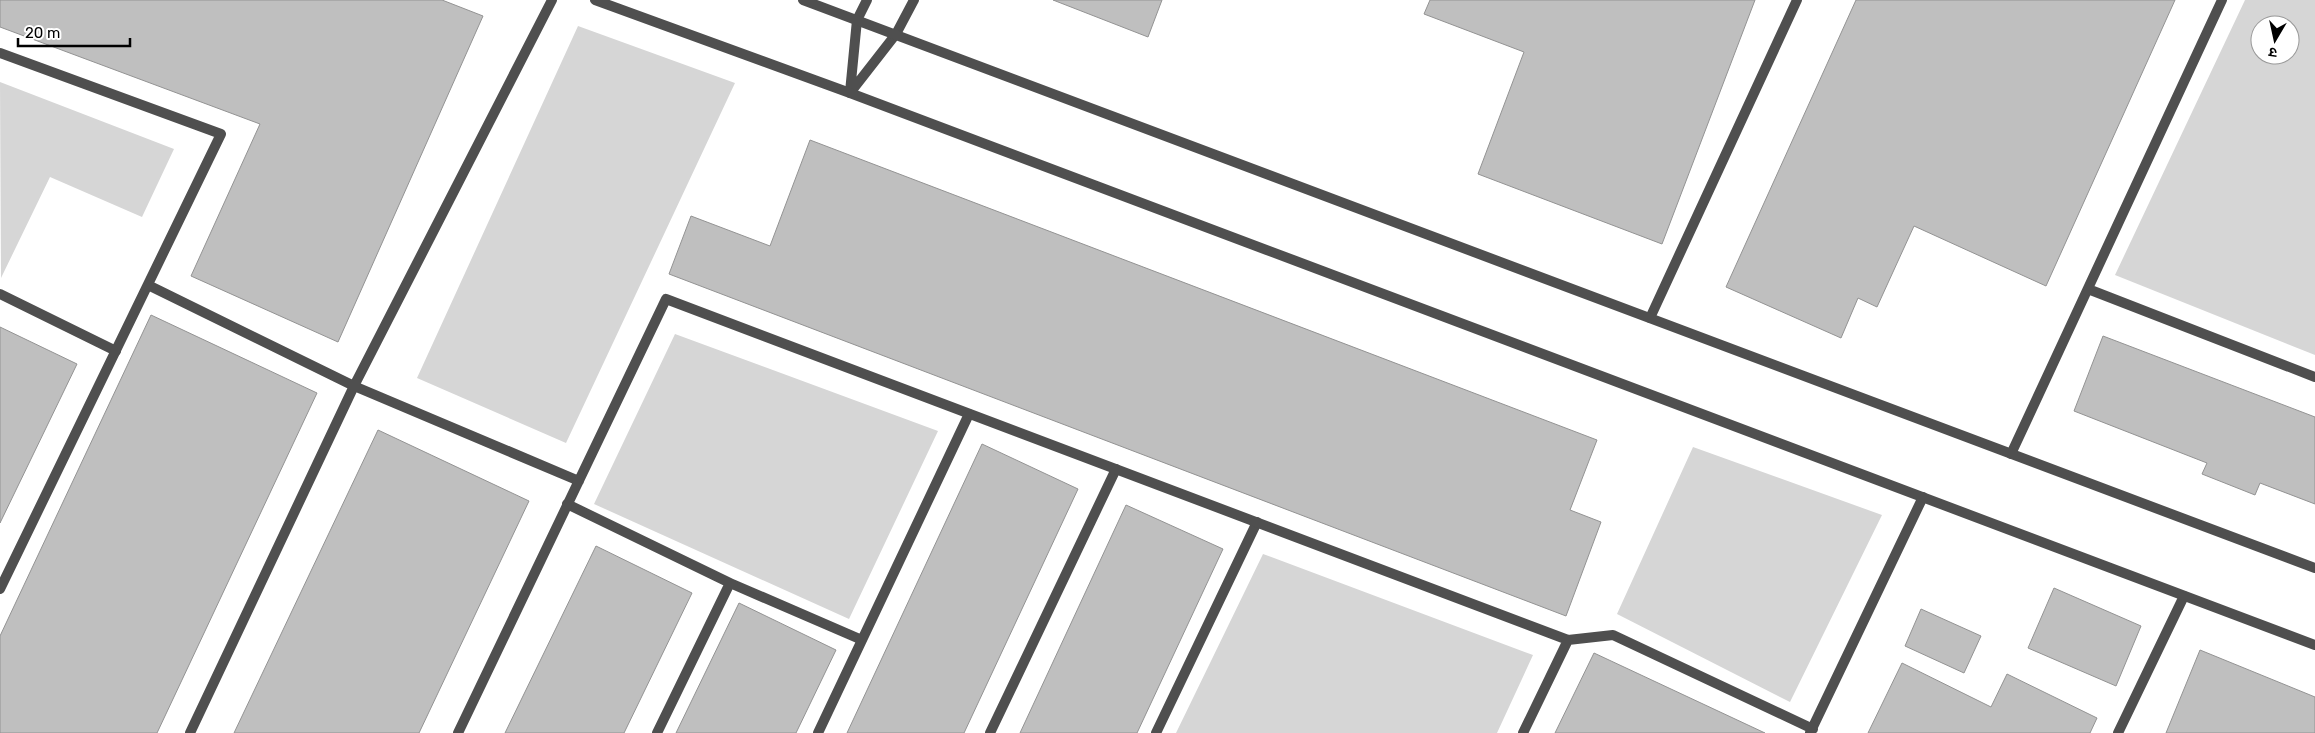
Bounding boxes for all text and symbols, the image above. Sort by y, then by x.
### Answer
scale bar [18,15,130,47]
north arrow [2250,15,2300,65]
text: 20 m [25,24,60,42]
text: उ [2267,43,2278,61]

